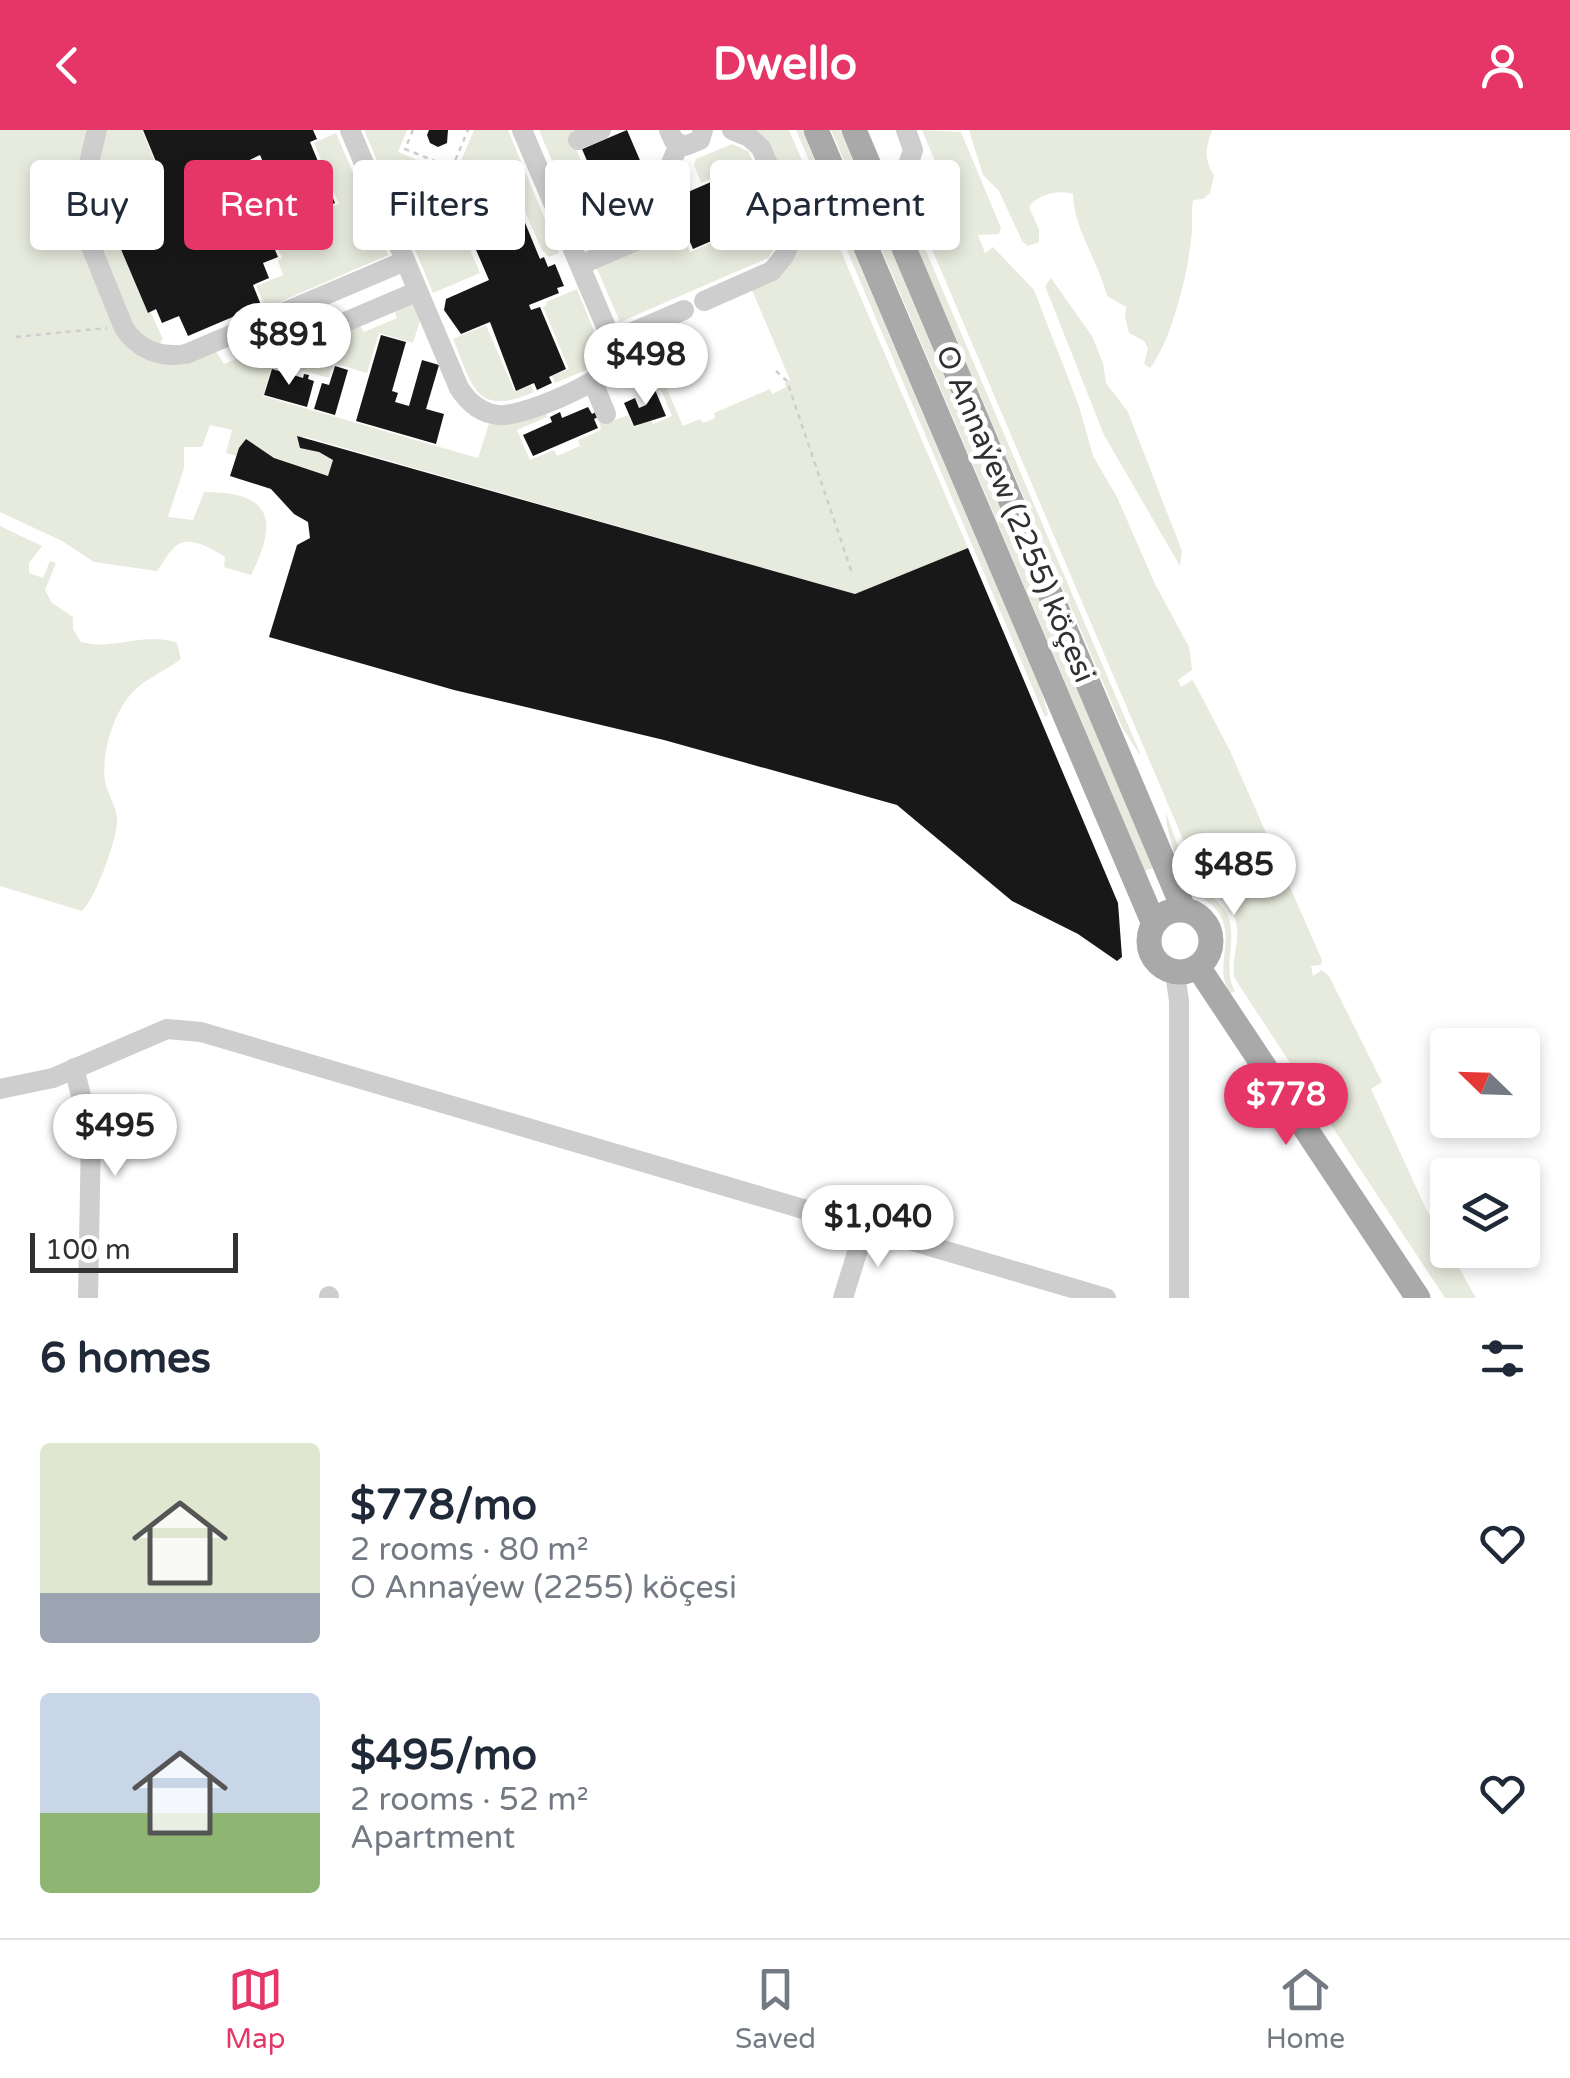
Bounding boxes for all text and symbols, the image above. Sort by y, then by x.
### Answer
icon: back [40,38,95,93]
text: Dwello [713,38,857,92]
icon: person [1475,38,1530,93]
chip: Buy [30,160,164,250]
chip: Rent [184,160,333,250]
chip: Filters [353,160,525,250]
chip: New [545,160,690,250]
chip: Apartment [710,160,960,250]
pin: $891 [230,303,348,388]
text: $891 [249,316,329,354]
pin: $498 [587,323,705,408]
text: $498 [606,336,686,374]
street label: O Annaýew (2255) köçesi [927,340,1103,688]
pin: $485 [1175,833,1293,918]
text: $485 [1194,846,1274,884]
north arrow [1430,1028,1540,1138]
map controls [1430,1028,1540,1268]
pin: $778 [1227,1063,1345,1148]
text: $778 [1246,1076,1326,1114]
pin: $495 [56,1094,174,1179]
text: $495 [75,1107,155,1145]
button: layers [1430,1158,1540,1268]
pin: $1,040 [797,1185,959,1270]
text: $1,040 [824,1198,932,1236]
scale bar [30,1228,238,1272]
text: 100 m [45,1233,131,1267]
icon: filters [1475,1331,1530,1386]
text: 6 homes [40,1333,211,1384]
text: $778/mo [350,1480,537,1531]
icon: home [120,1483,240,1603]
icon: heart [1475,1516,1530,1571]
text: 2 rooms · 80 m² [350,1531,589,1569]
text: O Annaýew (2255) köçesi [350,1569,737,1607]
text: $495/mo [350,1730,537,1781]
icon: home [120,1733,240,1853]
icon: heart [1475,1766,1530,1821]
text: 2 rooms · 52 m² [350,1781,589,1819]
text: Apartment [350,1819,515,1857]
tab: Map [225,1962,285,2056]
tab: Saved [735,1962,816,2056]
tab: Home [1266,1962,1345,2056]

